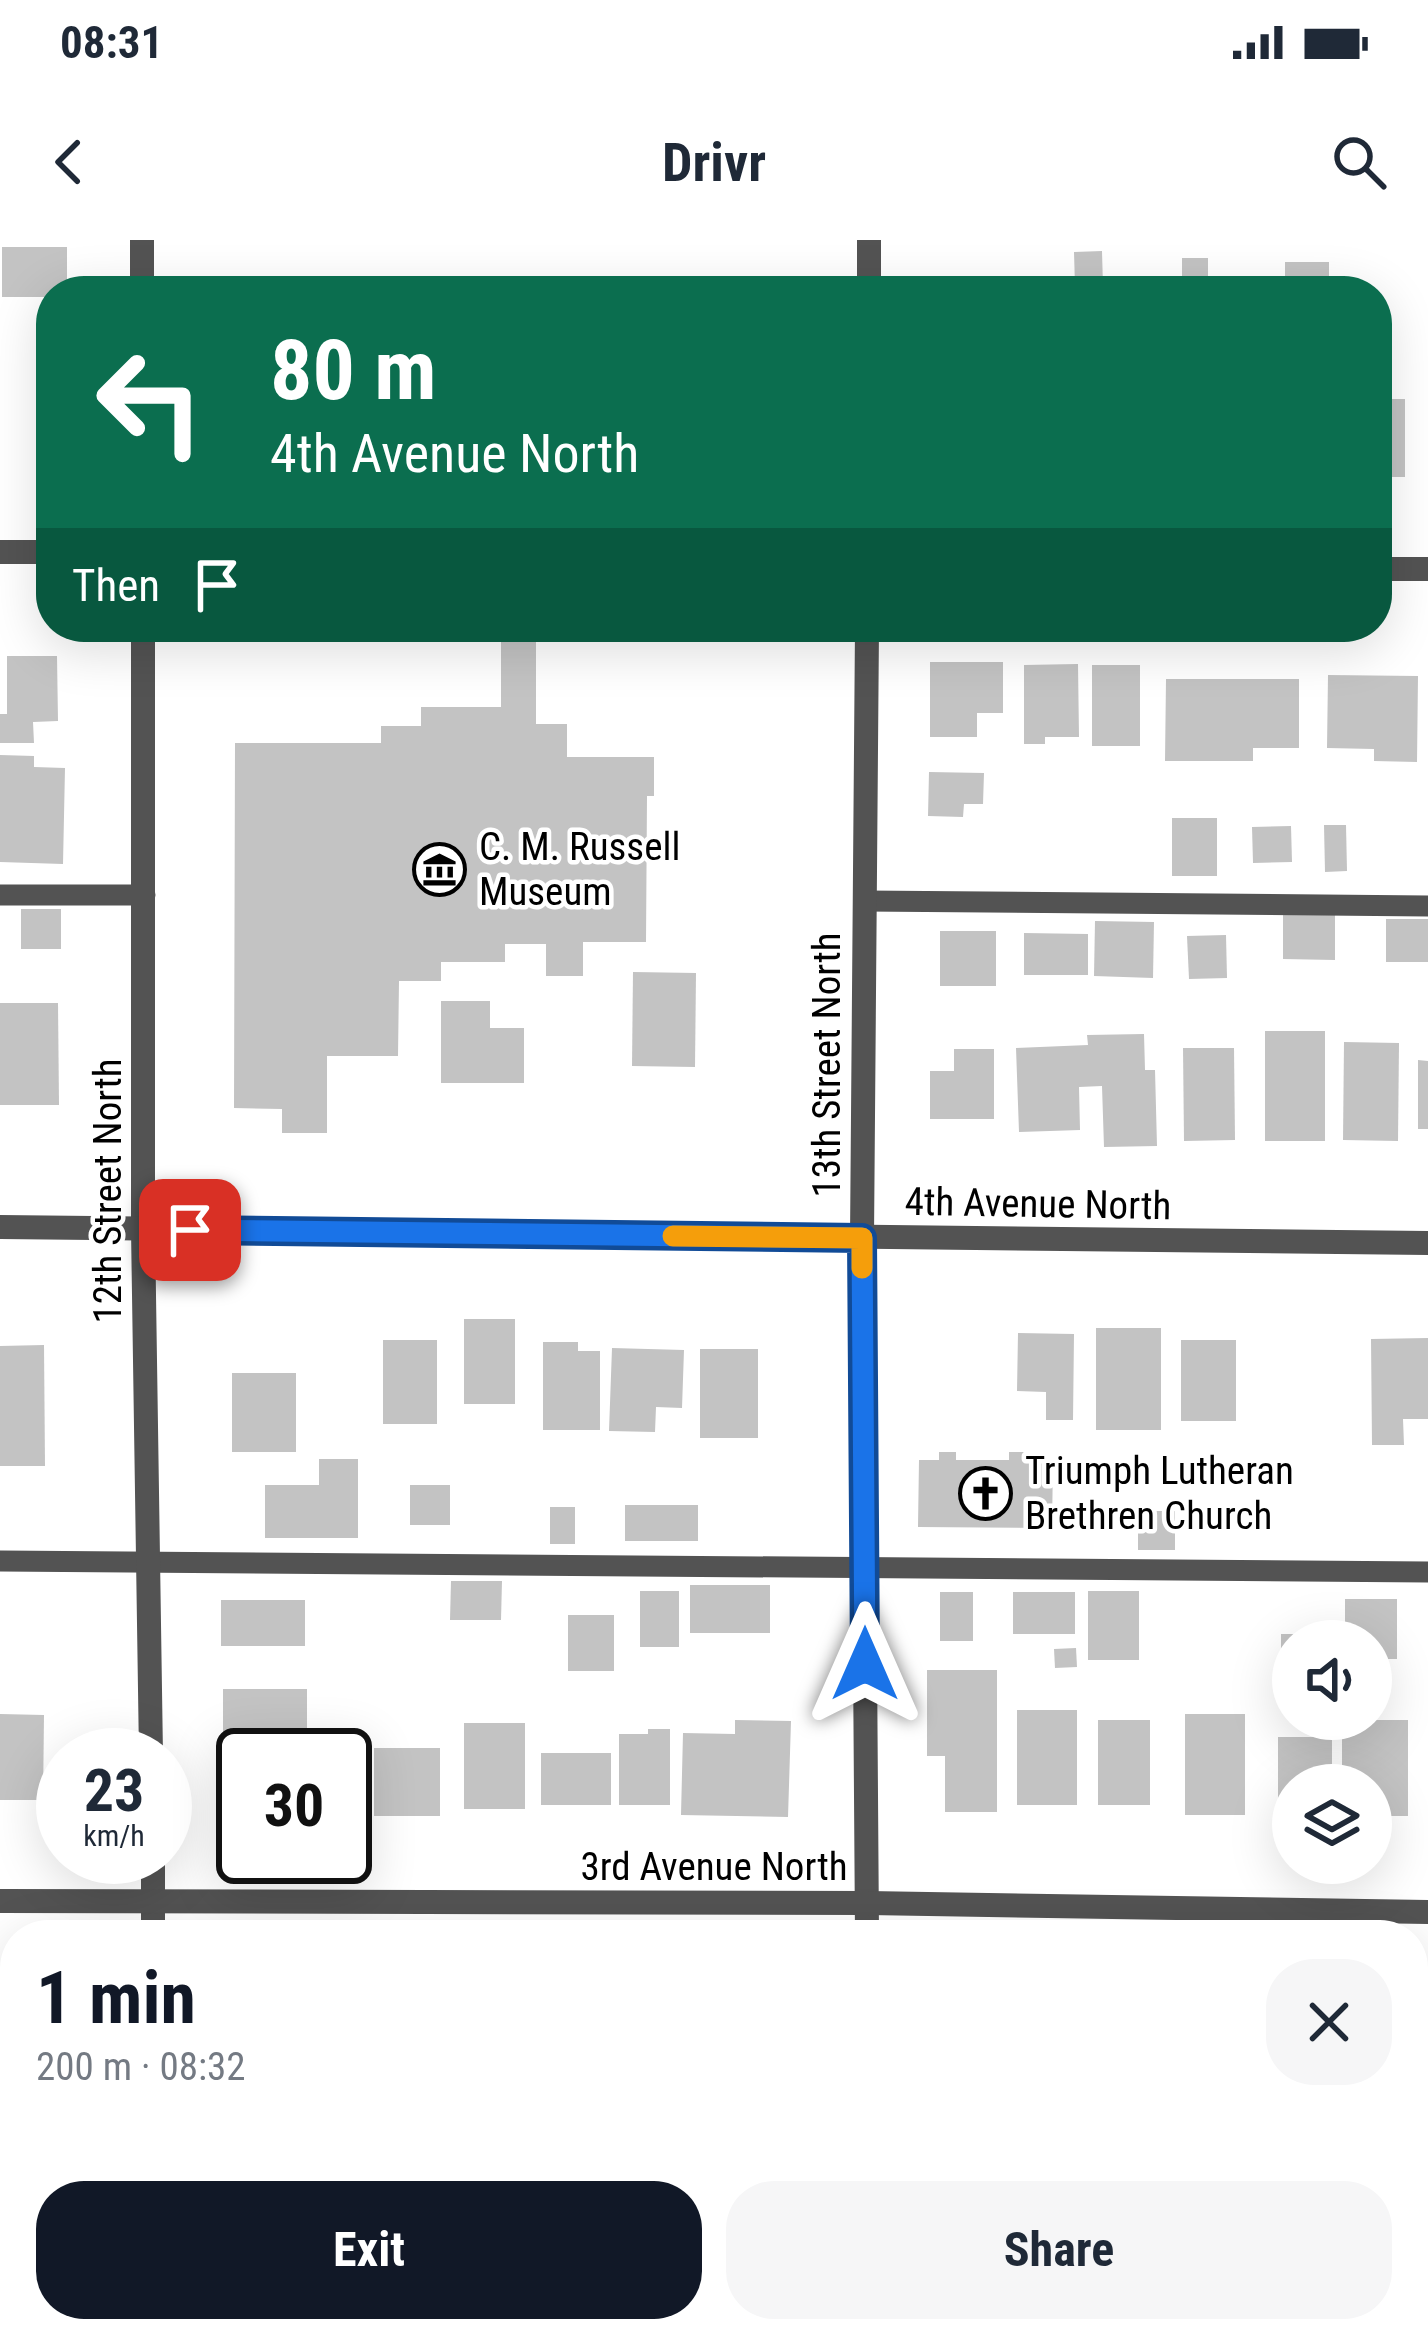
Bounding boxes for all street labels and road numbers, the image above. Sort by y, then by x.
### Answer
street label: 13th Street North [804,932,850,1198]
street label: 12th Street North [85,1058,131,1324]
street label: 4th Avenue North [904,1179,1172,1229]
street label: 3rd Avenue North [580,1844,848,1890]

